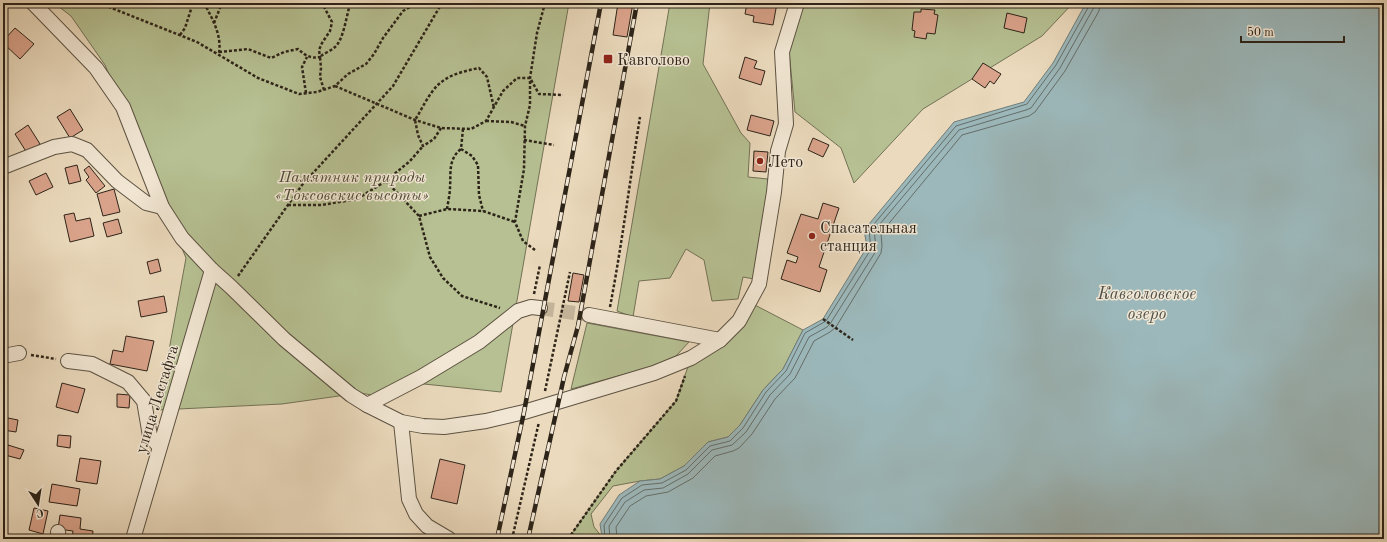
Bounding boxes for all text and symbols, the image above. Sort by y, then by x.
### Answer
scale bar [1241,18,1344,44]
text: 50 m [1247,26,1274,39]
marker: Кавголово [602,53,614,65]
place label: Кавголово [617,53,690,69]
place label: Лето [768,155,803,171]
marker: Лето [755,156,765,166]
park label: Памятник природы «Токсовские высоты» [275,170,429,204]
place label: Спасательная станция [820,221,917,255]
marker: Спасательная станция [807,231,817,241]
water label: Кавголовское озеро [1097,286,1196,323]
street label: улица Лесгафта [134,343,182,456]
north arrow [18,484,58,524]
text: С [35,506,44,518]

